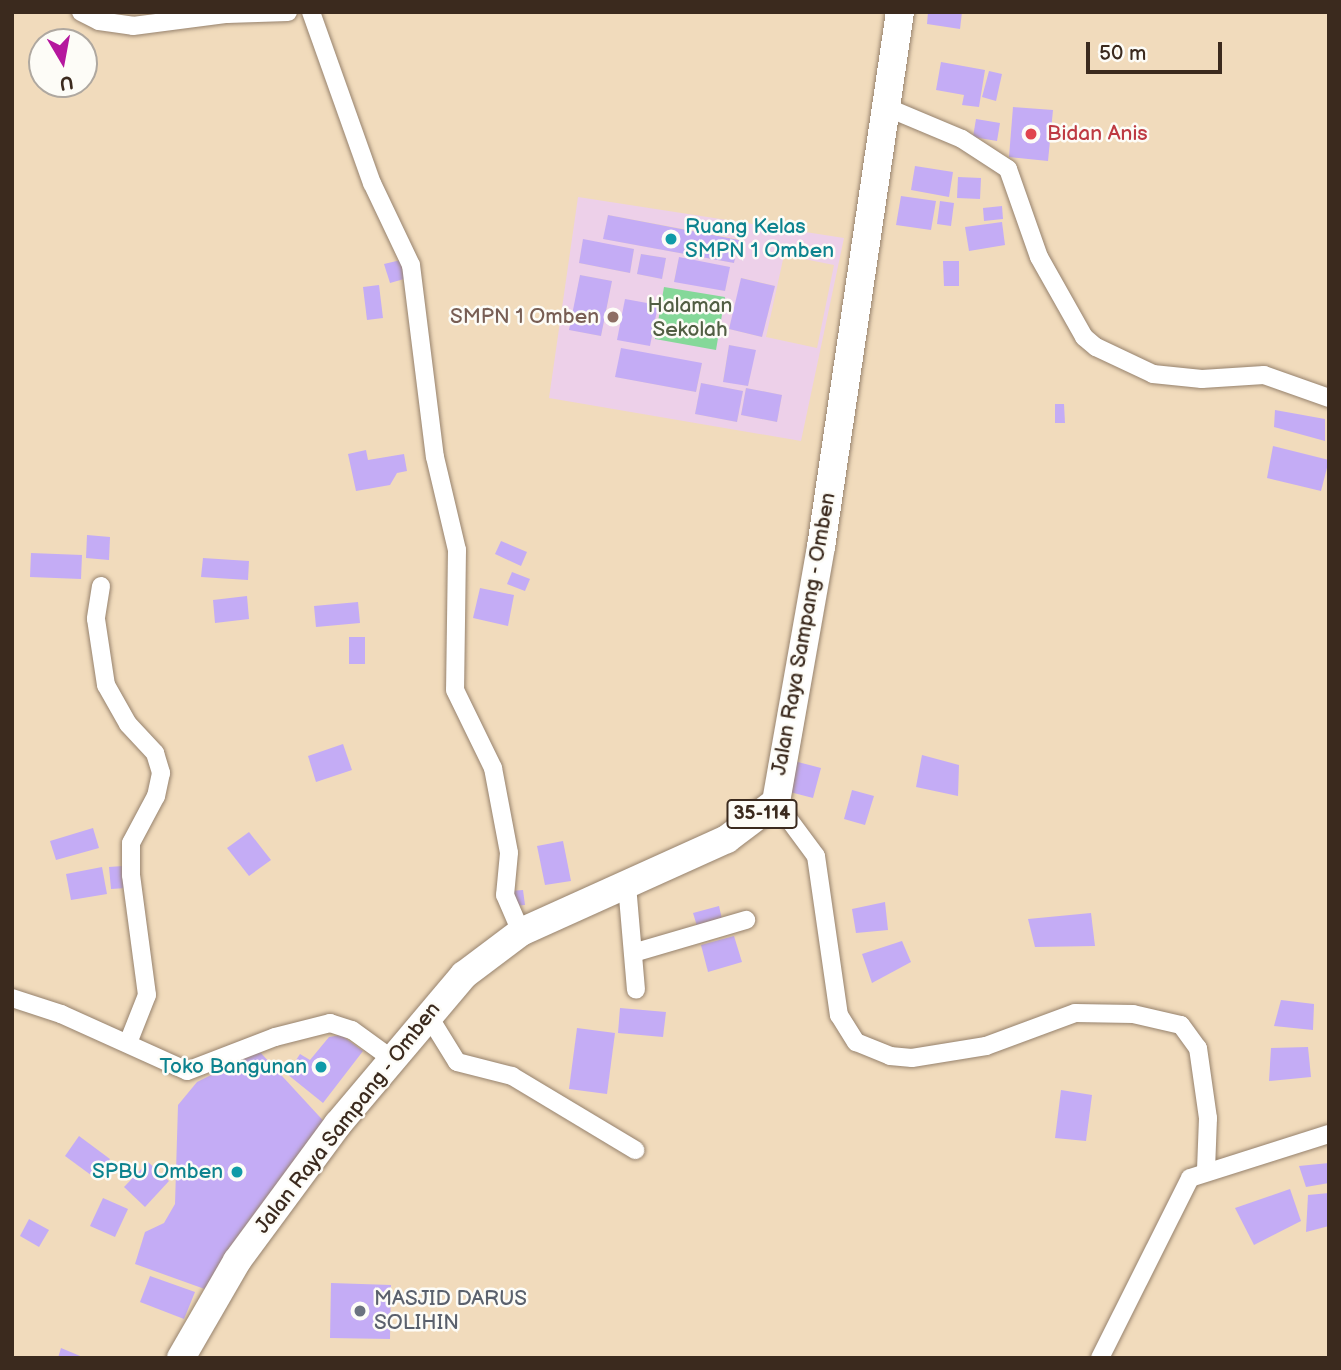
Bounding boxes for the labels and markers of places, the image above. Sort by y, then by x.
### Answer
place label: Bidan Anis [1047,121,1148,147]
marker: Bidan Anis [1021,124,1041,144]
place label: Ruang Kelas SMPN 1 Omben [685,214,834,264]
marker: Ruang Kelas SMPN 1 Omben [663,231,679,247]
place label: SMPN 1 Omben [450,304,599,330]
marker: SMPN 1 Omben [605,309,621,325]
place label: Toko Bangunan [160,1054,307,1080]
marker: Toko Bangunan [313,1059,329,1075]
place label: SPBU Omben [92,1159,223,1185]
marker: SPBU Omben [229,1164,245,1180]
place label: MASJID DARUS SOLIHIN [374,1286,527,1336]
marker: MASJID DARUS SOLIHIN [352,1303,368,1319]

